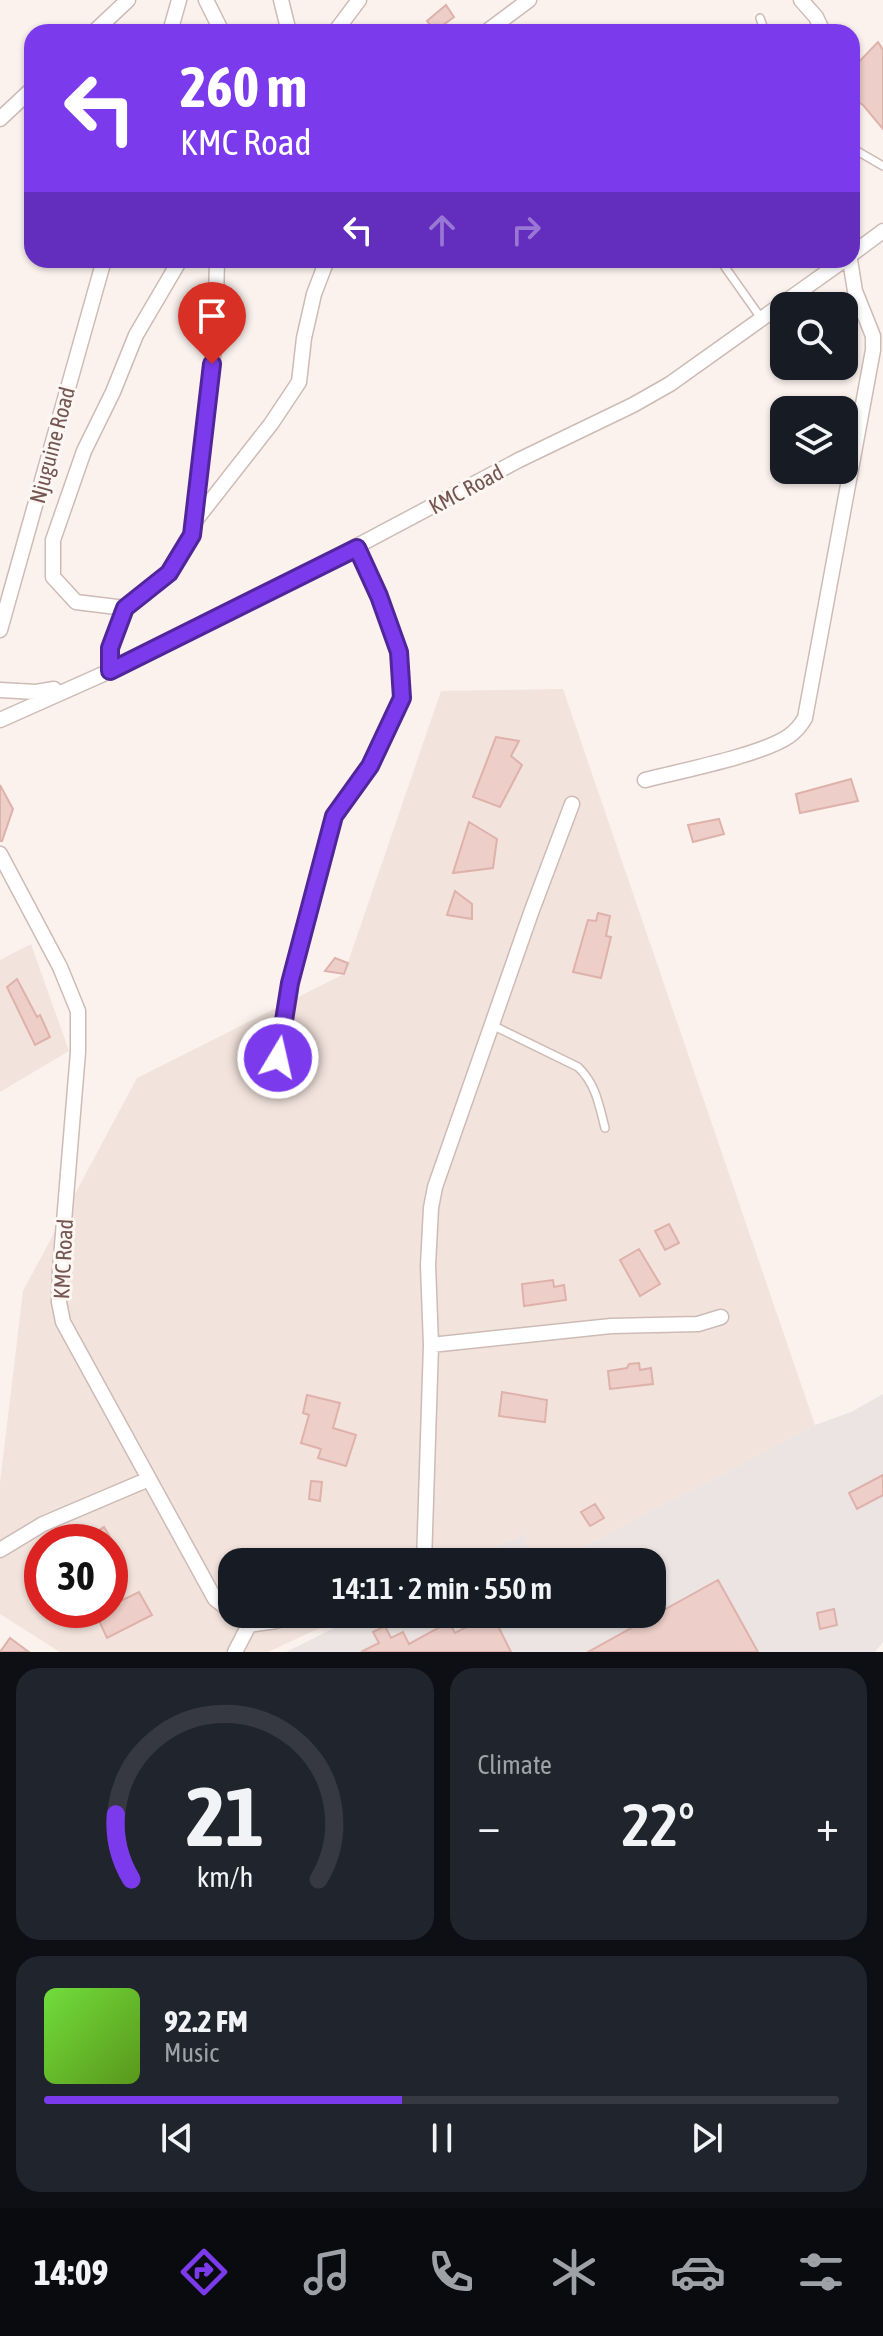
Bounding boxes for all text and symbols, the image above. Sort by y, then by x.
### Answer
text: 260 m [180,55,307,119]
icon: left [48,56,152,160]
text: KMC Road [180,121,312,163]
icon: left [336,208,380,252]
icon: ahead [420,208,464,252]
icon: right [504,208,548,252]
pin [178,282,246,364]
map controls [770,292,858,484]
button: search [770,292,858,380]
icon: arrive [190,294,234,338]
street label: Njuguine Road [24,384,80,506]
button: layers [770,396,858,484]
street label: KMC Road [424,459,508,519]
position arrow [236,1016,320,1100]
street label: KMC Road [48,1218,78,1300]
speed limit sign: 30 [24,1524,128,1628]
text: 14:11 · 2 min · 550 m [332,1571,552,1605]
text: Climate [478,1750,552,1780]
text: 21 [186,1768,264,1864]
text: 22° [622,1790,695,1859]
text: − [478,1800,500,1850]
text: + [816,1800,839,1850]
text: km/h [196,1860,253,1893]
text: 92.2 FM [164,2004,248,2038]
text: Music [164,2038,219,2068]
icon: previous [155,2116,199,2160]
icon: pause [420,2116,464,2160]
icon: next [685,2116,729,2160]
icon: directions [176,2244,232,2300]
icon: music [299,2244,355,2300]
icon: phone [423,2244,479,2300]
icon: climate [546,2244,602,2300]
icon: car [670,2244,726,2300]
icon: filters [793,2244,849,2300]
text: 14:09 [34,2251,109,2293]

